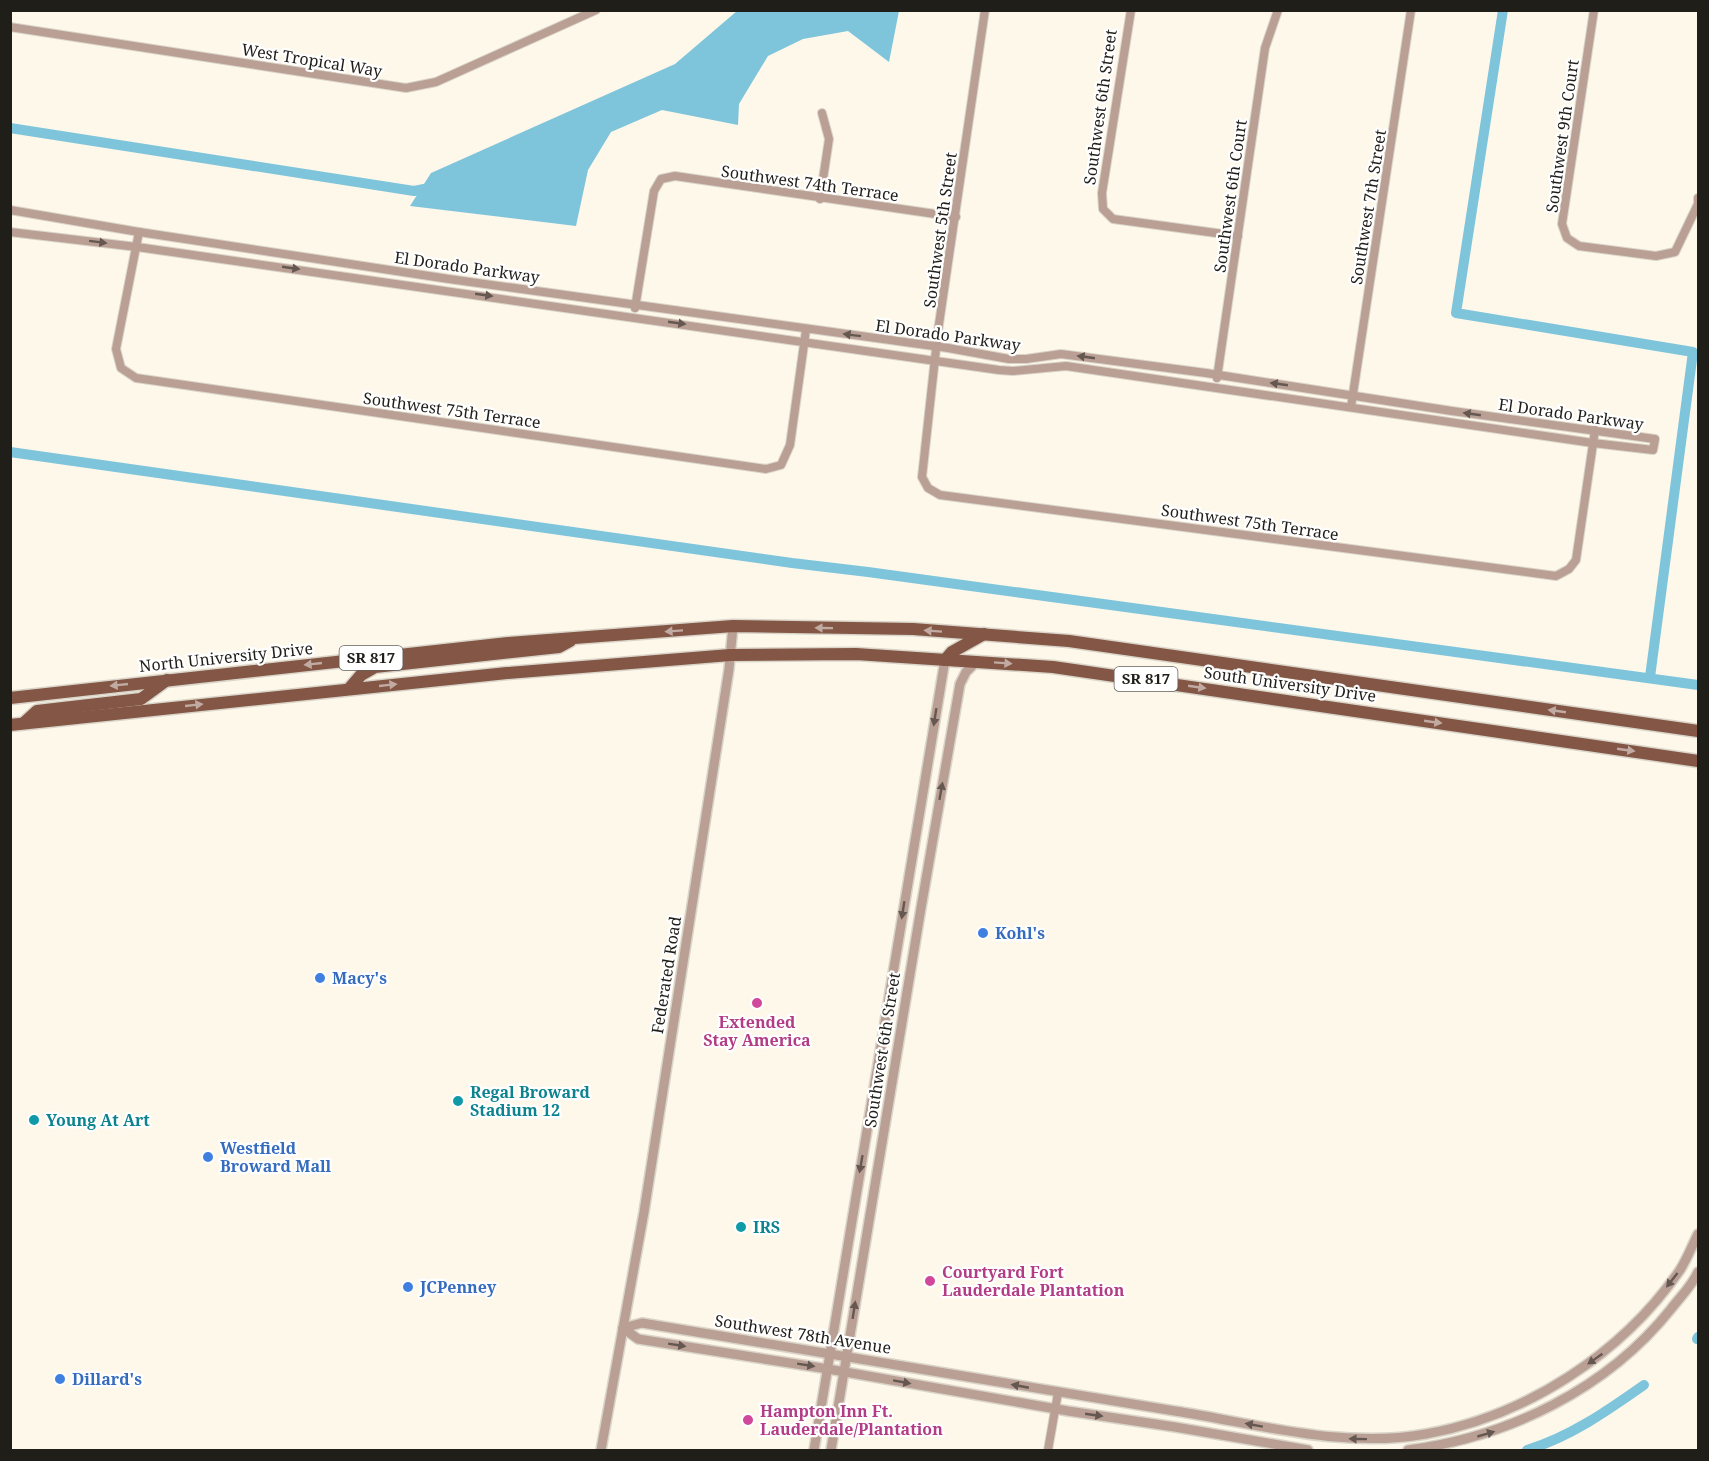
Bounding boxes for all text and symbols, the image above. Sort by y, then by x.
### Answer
street label: Southwest 6th Street [1078,27,1122,186]
street label: West Tropical Way [240,38,385,82]
street label: Southwest 9th Court [1540,58,1584,214]
street label: Southwest 6th Court [1208,118,1252,274]
street label: Southwest 7th Street [1345,128,1391,286]
street label: Southwest 5th Street [918,150,962,309]
street label: Southwest 74th Terrace [720,160,900,206]
one-way arrow [88,237,107,247]
street label: El Dorado Parkway [393,246,542,288]
one-way arrow [282,264,301,273]
one-way arrow [475,291,494,300]
street label: El Dorado Parkway [874,314,1023,356]
one-way arrow [668,318,687,327]
one-way arrow [842,331,861,340]
one-way arrow [1077,353,1096,362]
one-way arrow [1270,379,1289,388]
street label: Southwest 75th Terrace [362,387,542,433]
street label: El Dorado Parkway [1497,393,1646,435]
one-way arrow [1462,409,1481,418]
street label: Southwest 75th Terrace [1160,499,1340,545]
one-way arrow [815,624,834,633]
one-way arrow [665,626,684,635]
one-way arrow [924,626,943,635]
street label: North University Drive [138,637,314,677]
road number: SR 817 [340,646,403,670]
one-way arrow [994,658,1013,668]
one-way arrow [303,659,322,669]
street label: South University Drive [1203,661,1377,707]
road number: SR 817 [1114,667,1178,691]
one-way arrow [110,680,129,690]
one-way arrow [378,680,397,690]
one-way arrow [1187,682,1206,691]
one-way arrow [184,700,203,710]
one-way arrow [1548,706,1567,715]
one-way arrow [931,708,940,727]
one-way arrow [1424,717,1443,726]
one-way arrow [1617,746,1636,755]
one-way arrow [937,781,946,800]
one-way arrow [898,900,907,919]
street label: Federated Road [646,914,686,1035]
place label: Kohl's [995,922,1045,944]
marker: Kohl's [976,926,990,940]
place label: Macy's [332,967,387,989]
marker: Macy's [313,971,327,985]
street label: Southwest 6th Street [859,971,905,1129]
marker: Extended Stay America [750,996,764,1010]
place label: Extended Stay America [703,1011,811,1051]
place label: Regal Broward Stadium 12 [470,1081,591,1121]
marker: Regal Broward Stadium 12 [451,1094,465,1108]
place label: Young At Art [46,1109,150,1131]
marker: Young At Art [27,1113,41,1127]
place label: Westfield Broward Mall [220,1137,332,1177]
marker: Westfield Broward Mall [201,1150,215,1164]
one-way arrow [856,1155,865,1174]
place label: IRS [753,1216,780,1238]
marker: IRS [734,1220,748,1234]
place label: Courtyard Fort Lauderdale Plantation [942,1261,1125,1301]
one-way arrow [1667,1272,1679,1287]
marker: Courtyard Fort Lauderdale Plantation [923,1274,937,1288]
place label: JCPenney [419,1276,497,1298]
marker: JCPenney [401,1280,415,1294]
one-way arrow [850,1300,859,1319]
street label: Southwest 78th Avenue [713,1309,893,1359]
one-way arrow [668,1340,687,1349]
one-way arrow [1587,1352,1603,1364]
one-way arrow [796,1361,815,1370]
place label: Dillard's [72,1368,142,1390]
marker: Dillard's [53,1372,67,1386]
one-way arrow [893,1377,912,1386]
one-way arrow [1011,1381,1030,1390]
place label: Hampton Inn Ft. Lauderdale/Plantation [760,1400,943,1440]
one-way arrow [1085,1411,1104,1420]
marker: Hampton Inn Ft. Lauderdale/Plantation [741,1413,755,1427]
one-way arrow [1244,1420,1263,1429]
one-way arrow [1477,1429,1495,1438]
one-way arrow [1349,1434,1368,1443]

